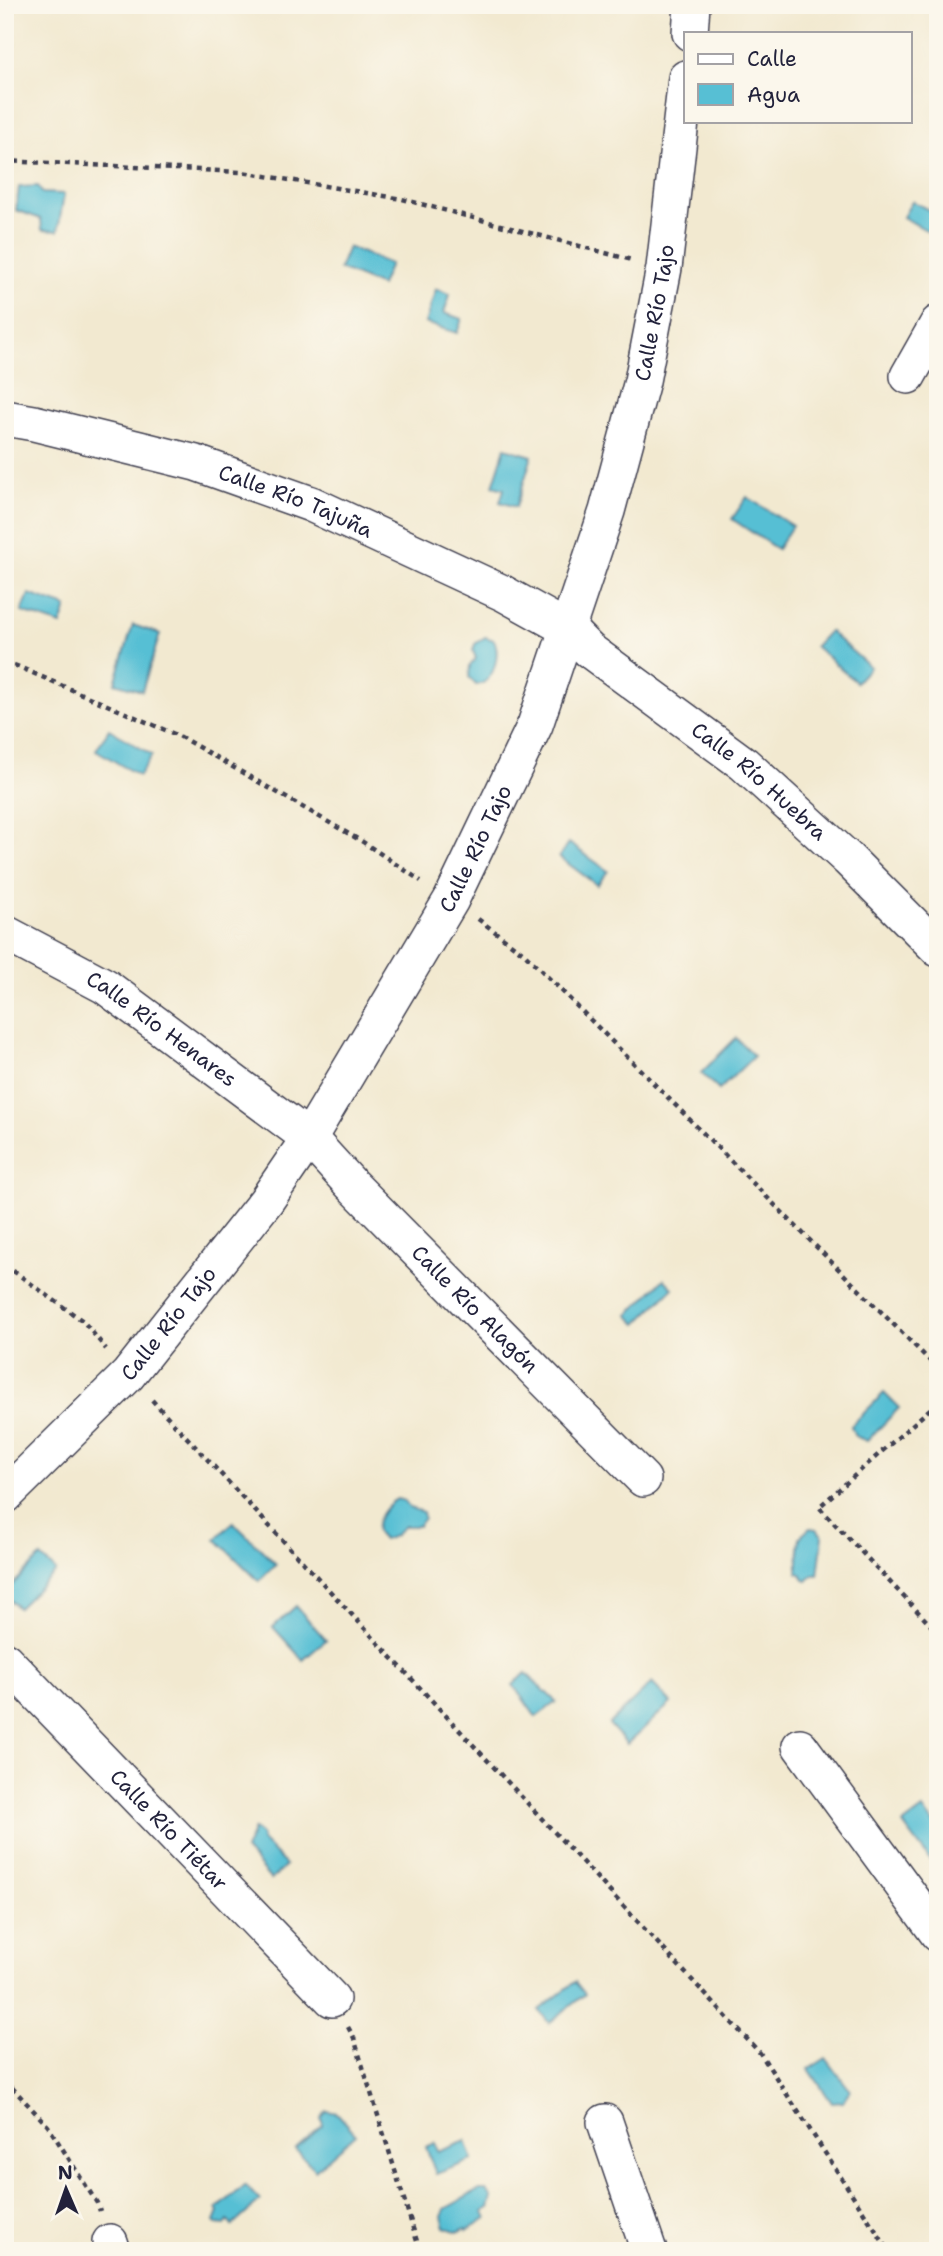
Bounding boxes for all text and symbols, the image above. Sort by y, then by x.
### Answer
legend [684,32,912,122]
text: Calle [747,45,797,73]
text: Agua [747,81,800,109]
street label: Calle Río Tajo [628,243,681,384]
street label: Calle Río Tajuña [215,458,377,545]
street label: Calle Río Huebra [686,716,833,847]
street label: Calle Río Tajo [433,780,518,918]
street label: Calle Río Henares [81,965,242,1093]
street label: Calle Río Alagón [405,1239,545,1379]
street label: Calle Río Tajo [115,1261,223,1387]
street label: Calle Río Tiétar [104,1763,234,1897]
north arrow [32,2154,102,2224]
text: N [57,2160,73,2185]

